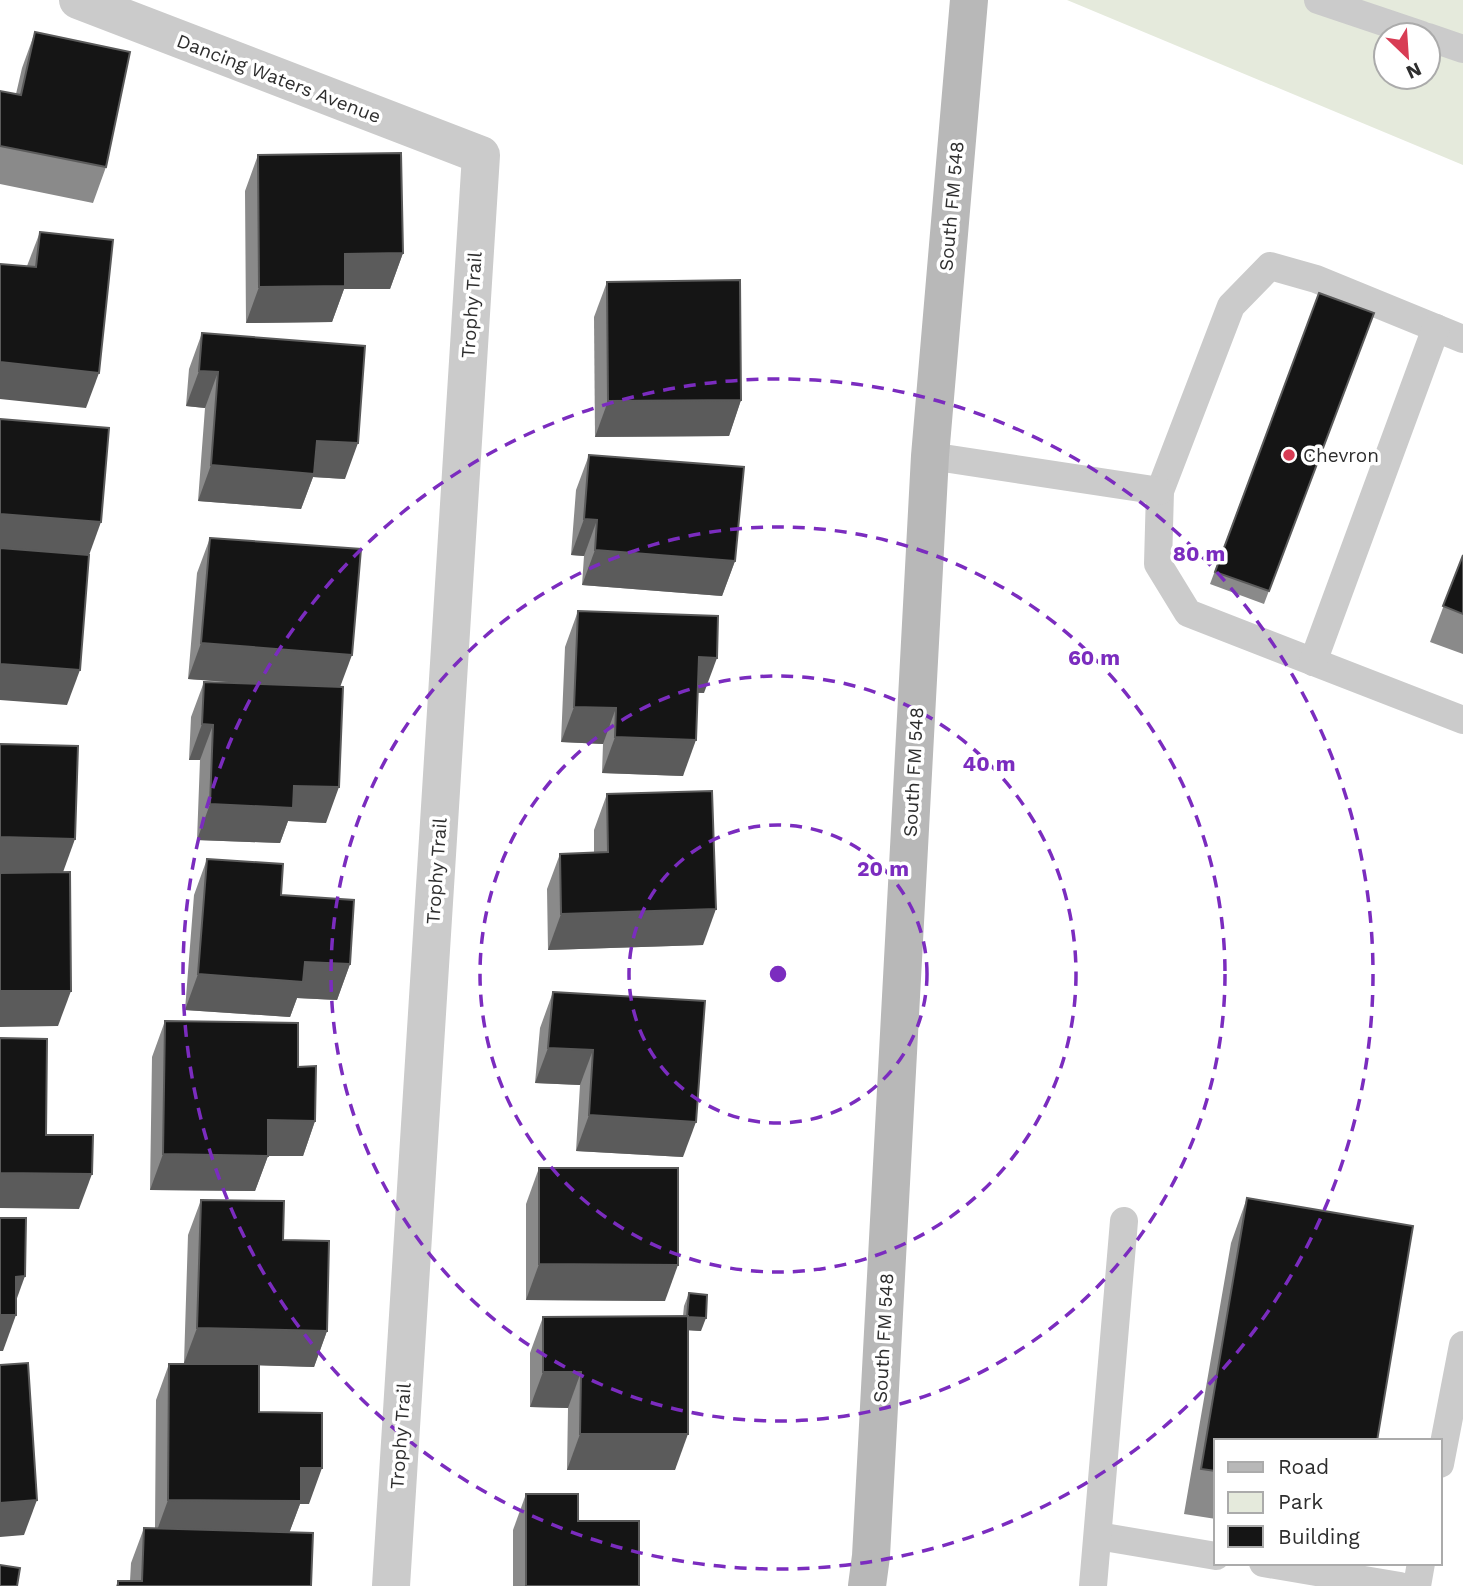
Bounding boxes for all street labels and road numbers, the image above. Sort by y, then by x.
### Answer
street label: Dancing Waters Avenue [173,29,384,128]
street label: South FM 548 [934,140,969,272]
street label: Trophy Trail [456,251,487,359]
street label: South FM 548 [899,706,928,838]
street label: Trophy Trail [421,817,452,925]
street label: South FM 548 [869,1272,898,1404]
street label: Trophy Trail [385,1382,416,1490]

